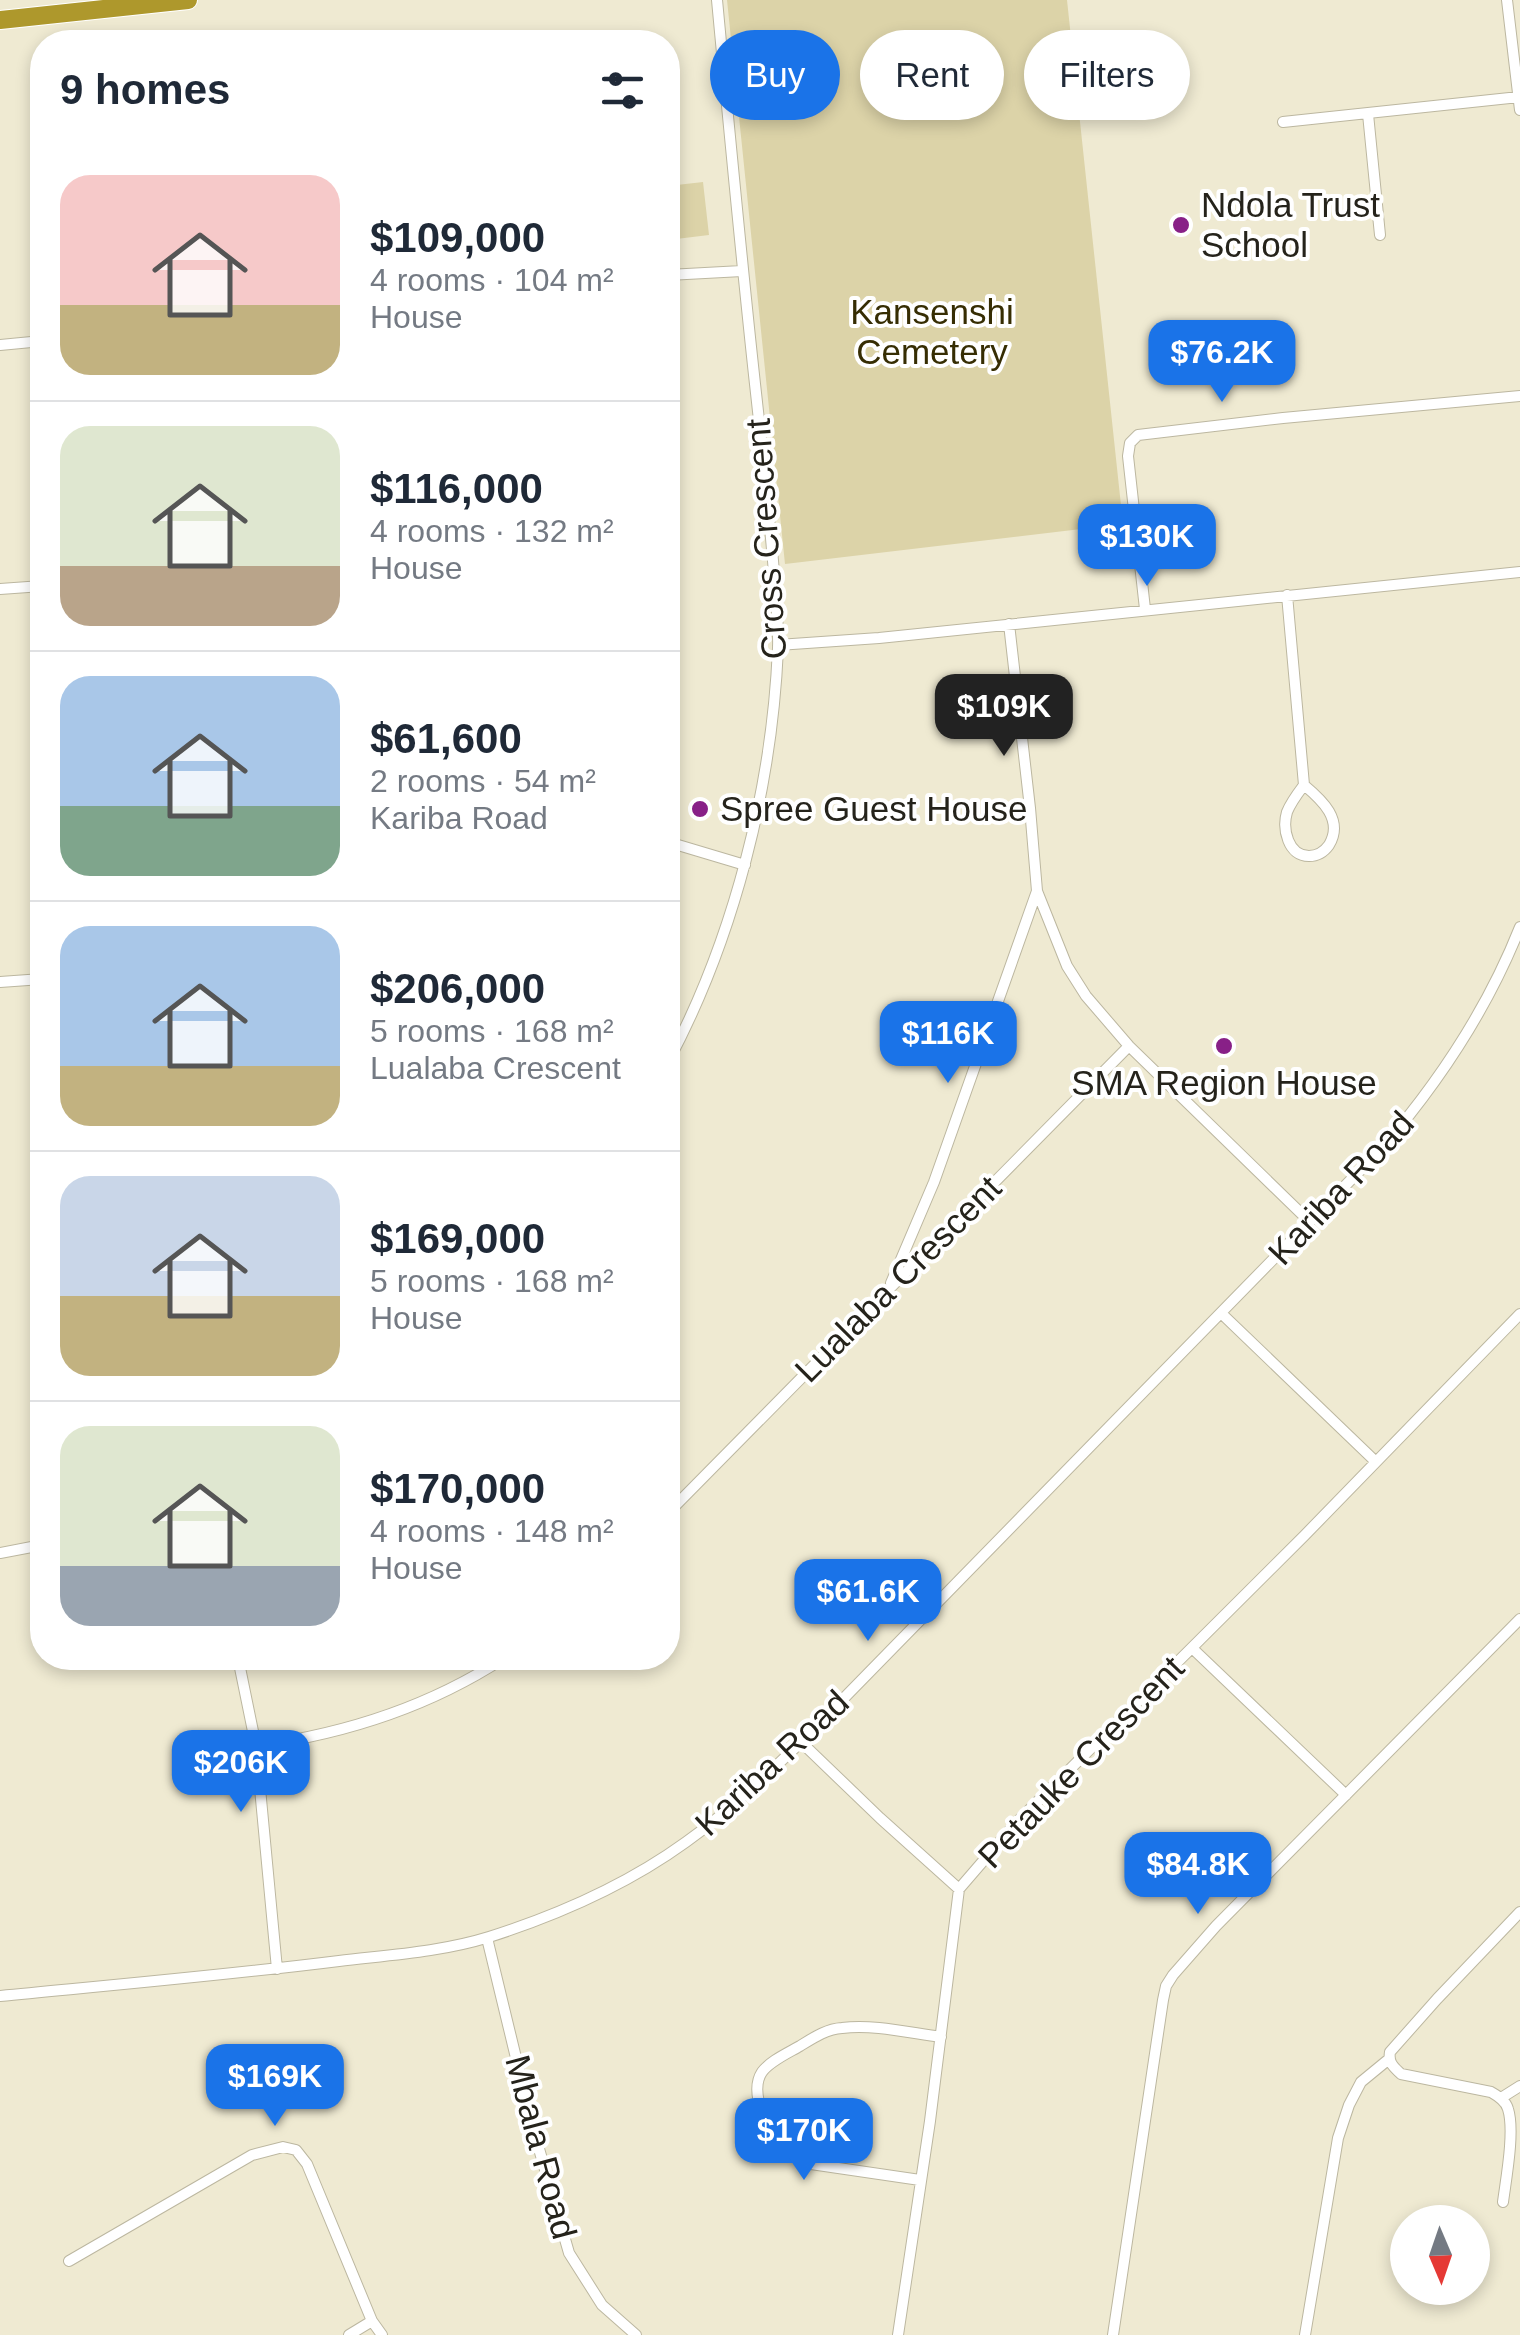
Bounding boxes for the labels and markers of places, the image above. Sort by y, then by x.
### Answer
place label: Ndola Trust School [1201,185,1380,264]
marker: Ndola Trust School [1170,214,1192,236]
pin: $76.2K [1141,320,1303,405]
pin: $130K [1077,504,1217,589]
pin: $109K [934,674,1074,759]
place label: Spree Guest House [720,789,1027,828]
marker: Spree Guest House [689,798,711,820]
pin: $116K [878,1001,1018,1086]
marker: SMA Region House [1213,1035,1235,1057]
place label: SMA Region House [1071,1063,1377,1102]
pin: $61.6K [787,1559,949,1644]
pin: $206K [171,1730,311,1815]
pin: $84.8K [1117,1832,1279,1917]
pin: $169K [205,2044,345,2129]
pin: $170K [734,2098,874,2183]

